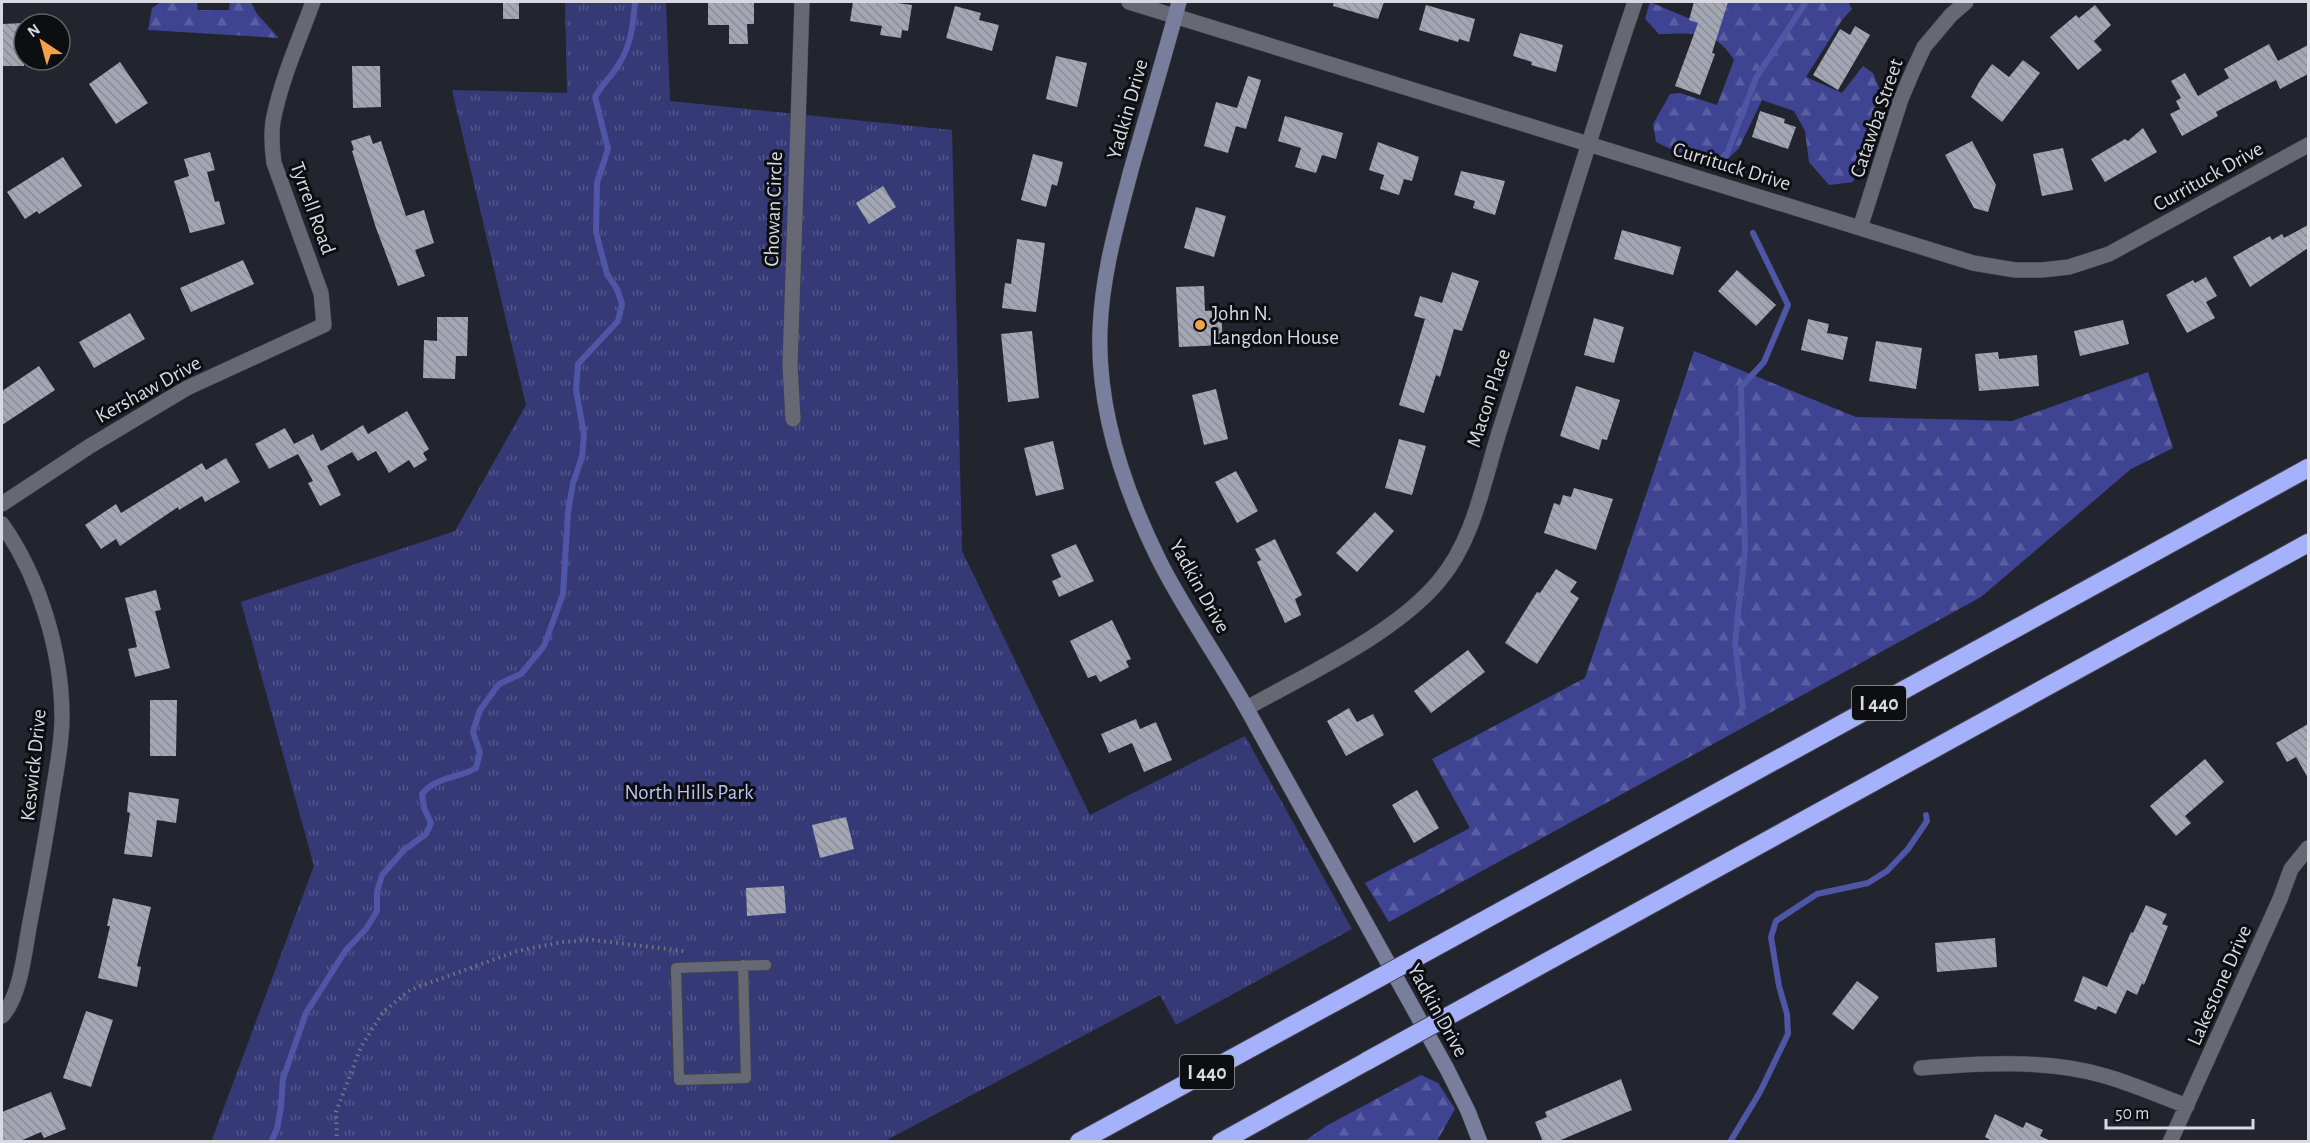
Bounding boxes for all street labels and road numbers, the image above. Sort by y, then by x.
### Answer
street label: Catawba Street [1846,56,1907,180]
street label: Yadkin Drive [1103,57,1152,162]
street label: Currituck Drive [2150,138,2267,215]
street label: Currituck Drive [1670,139,1793,194]
street label: Chowan Circle [761,151,786,267]
street label: Tyrrell Road [286,159,339,257]
street label: Macon Place [1463,346,1514,450]
street label: Kershaw Drive [92,352,204,427]
street label: Yadkin Drive [1165,536,1234,636]
road number: I 440 [1852,686,1906,720]
street label: Keswick Drive [17,708,50,822]
street label: Lakestone Drive [2184,922,2255,1049]
street label: Yadkin Drive [1403,960,1472,1060]
road number: I 440 [1180,1055,1234,1089]

